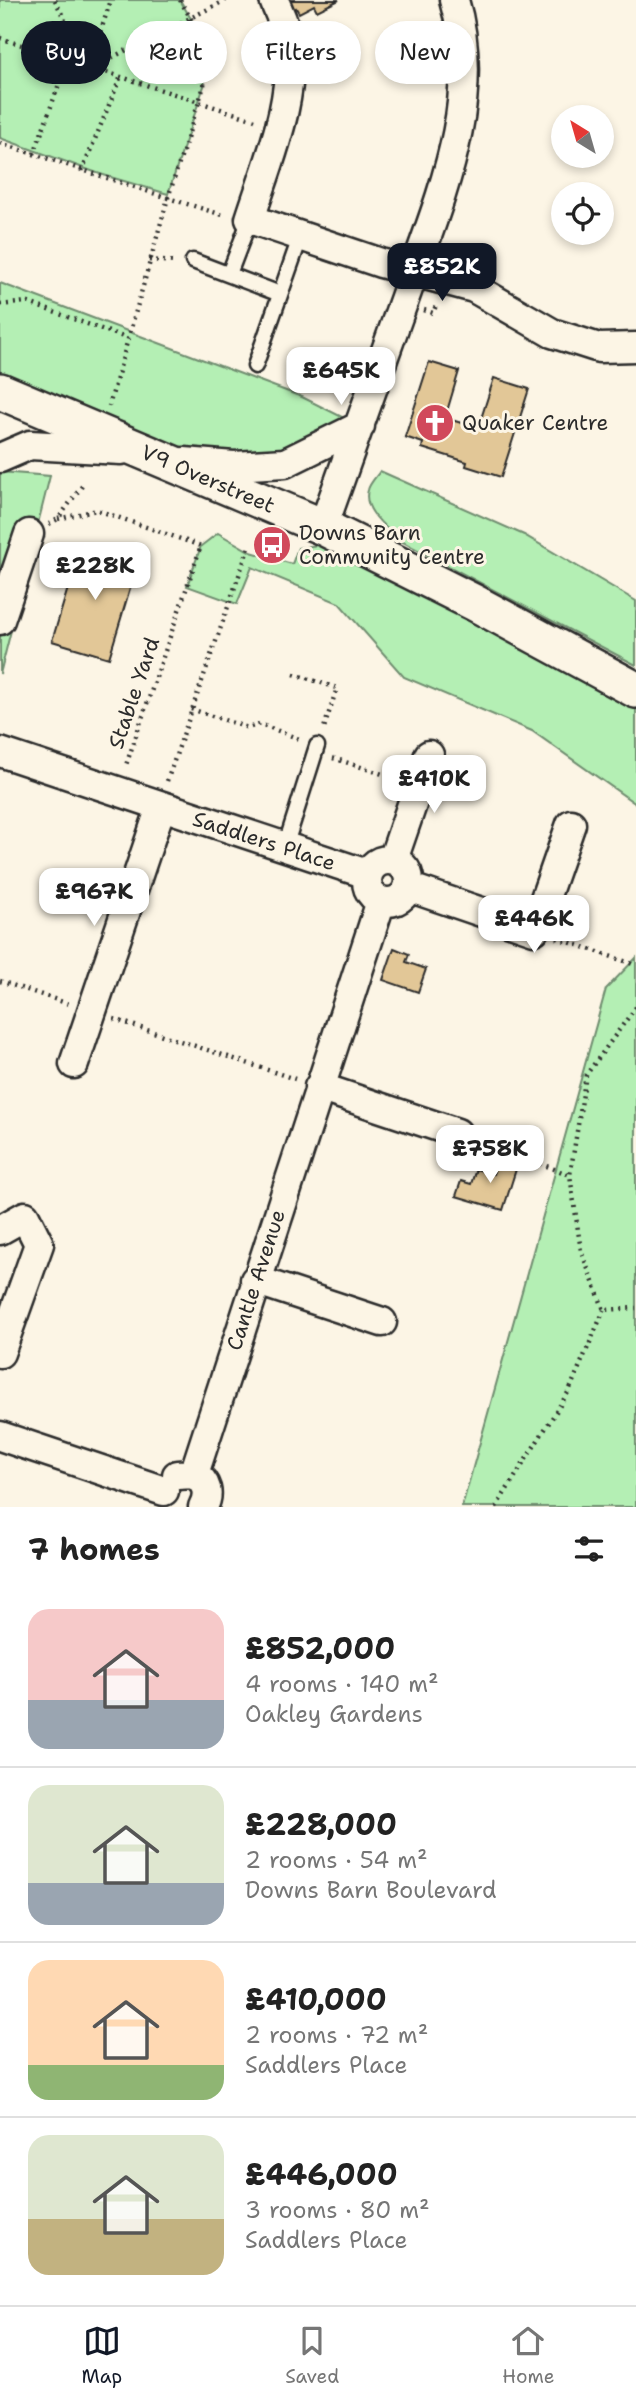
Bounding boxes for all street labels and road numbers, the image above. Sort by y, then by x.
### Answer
street label: V9 Overstreet [137,438,279,520]
street label: Stable Yard [102,634,166,752]
street label: Saddlers Place [189,805,339,877]
street label: Cantle Avenue [220,1206,292,1354]

